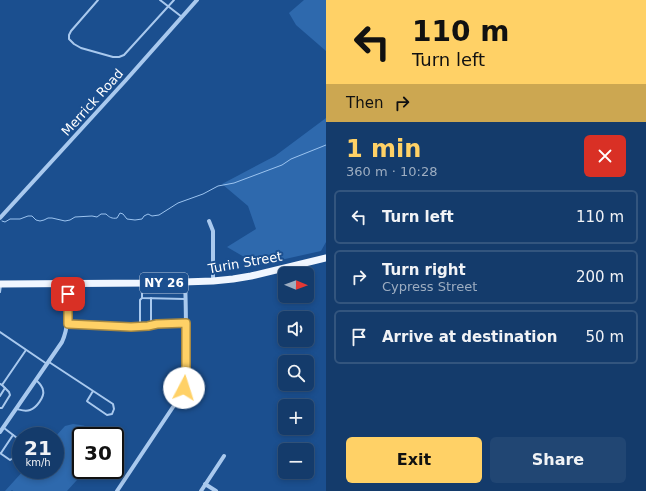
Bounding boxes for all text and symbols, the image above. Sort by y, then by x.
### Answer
text: 110 m [412,15,509,48]
icon: left [346,16,398,68]
text: Turn left [412,49,485,70]
street label: Merrick Road [58,66,126,139]
icon: right [391,92,413,114]
text: Then [346,94,383,112]
text: 1 min [346,135,421,163]
button: close [584,135,626,177]
text: 360 m · 10:28 [346,164,437,179]
icon: left [348,206,370,228]
text: Turn left [382,208,454,226]
text: 110 m [576,208,624,226]
street label: Turin Street [206,249,283,277]
text: Turn right [382,261,466,279]
icon: right [348,266,370,288]
north arrow [278,267,314,303]
map controls [278,267,314,479]
text: 200 m [576,268,624,286]
road number: NY 26 [140,273,188,293]
pin [51,277,85,311]
text: Cypress Street [382,279,477,294]
icon: arrive [57,283,79,305]
button: sound [278,311,314,347]
icon: arrive [348,326,370,348]
text: Arrive at destination [382,328,557,346]
text: 50 m [586,328,624,346]
button: search [278,355,314,391]
position arrow [163,367,205,409]
button: + [278,399,314,435]
speed limit sign: 30 [72,427,124,479]
text: 21 [24,436,52,460]
button: Exit [346,437,482,483]
button: Share [490,437,626,483]
button: − [278,443,314,479]
text: km/h [25,457,51,468]

